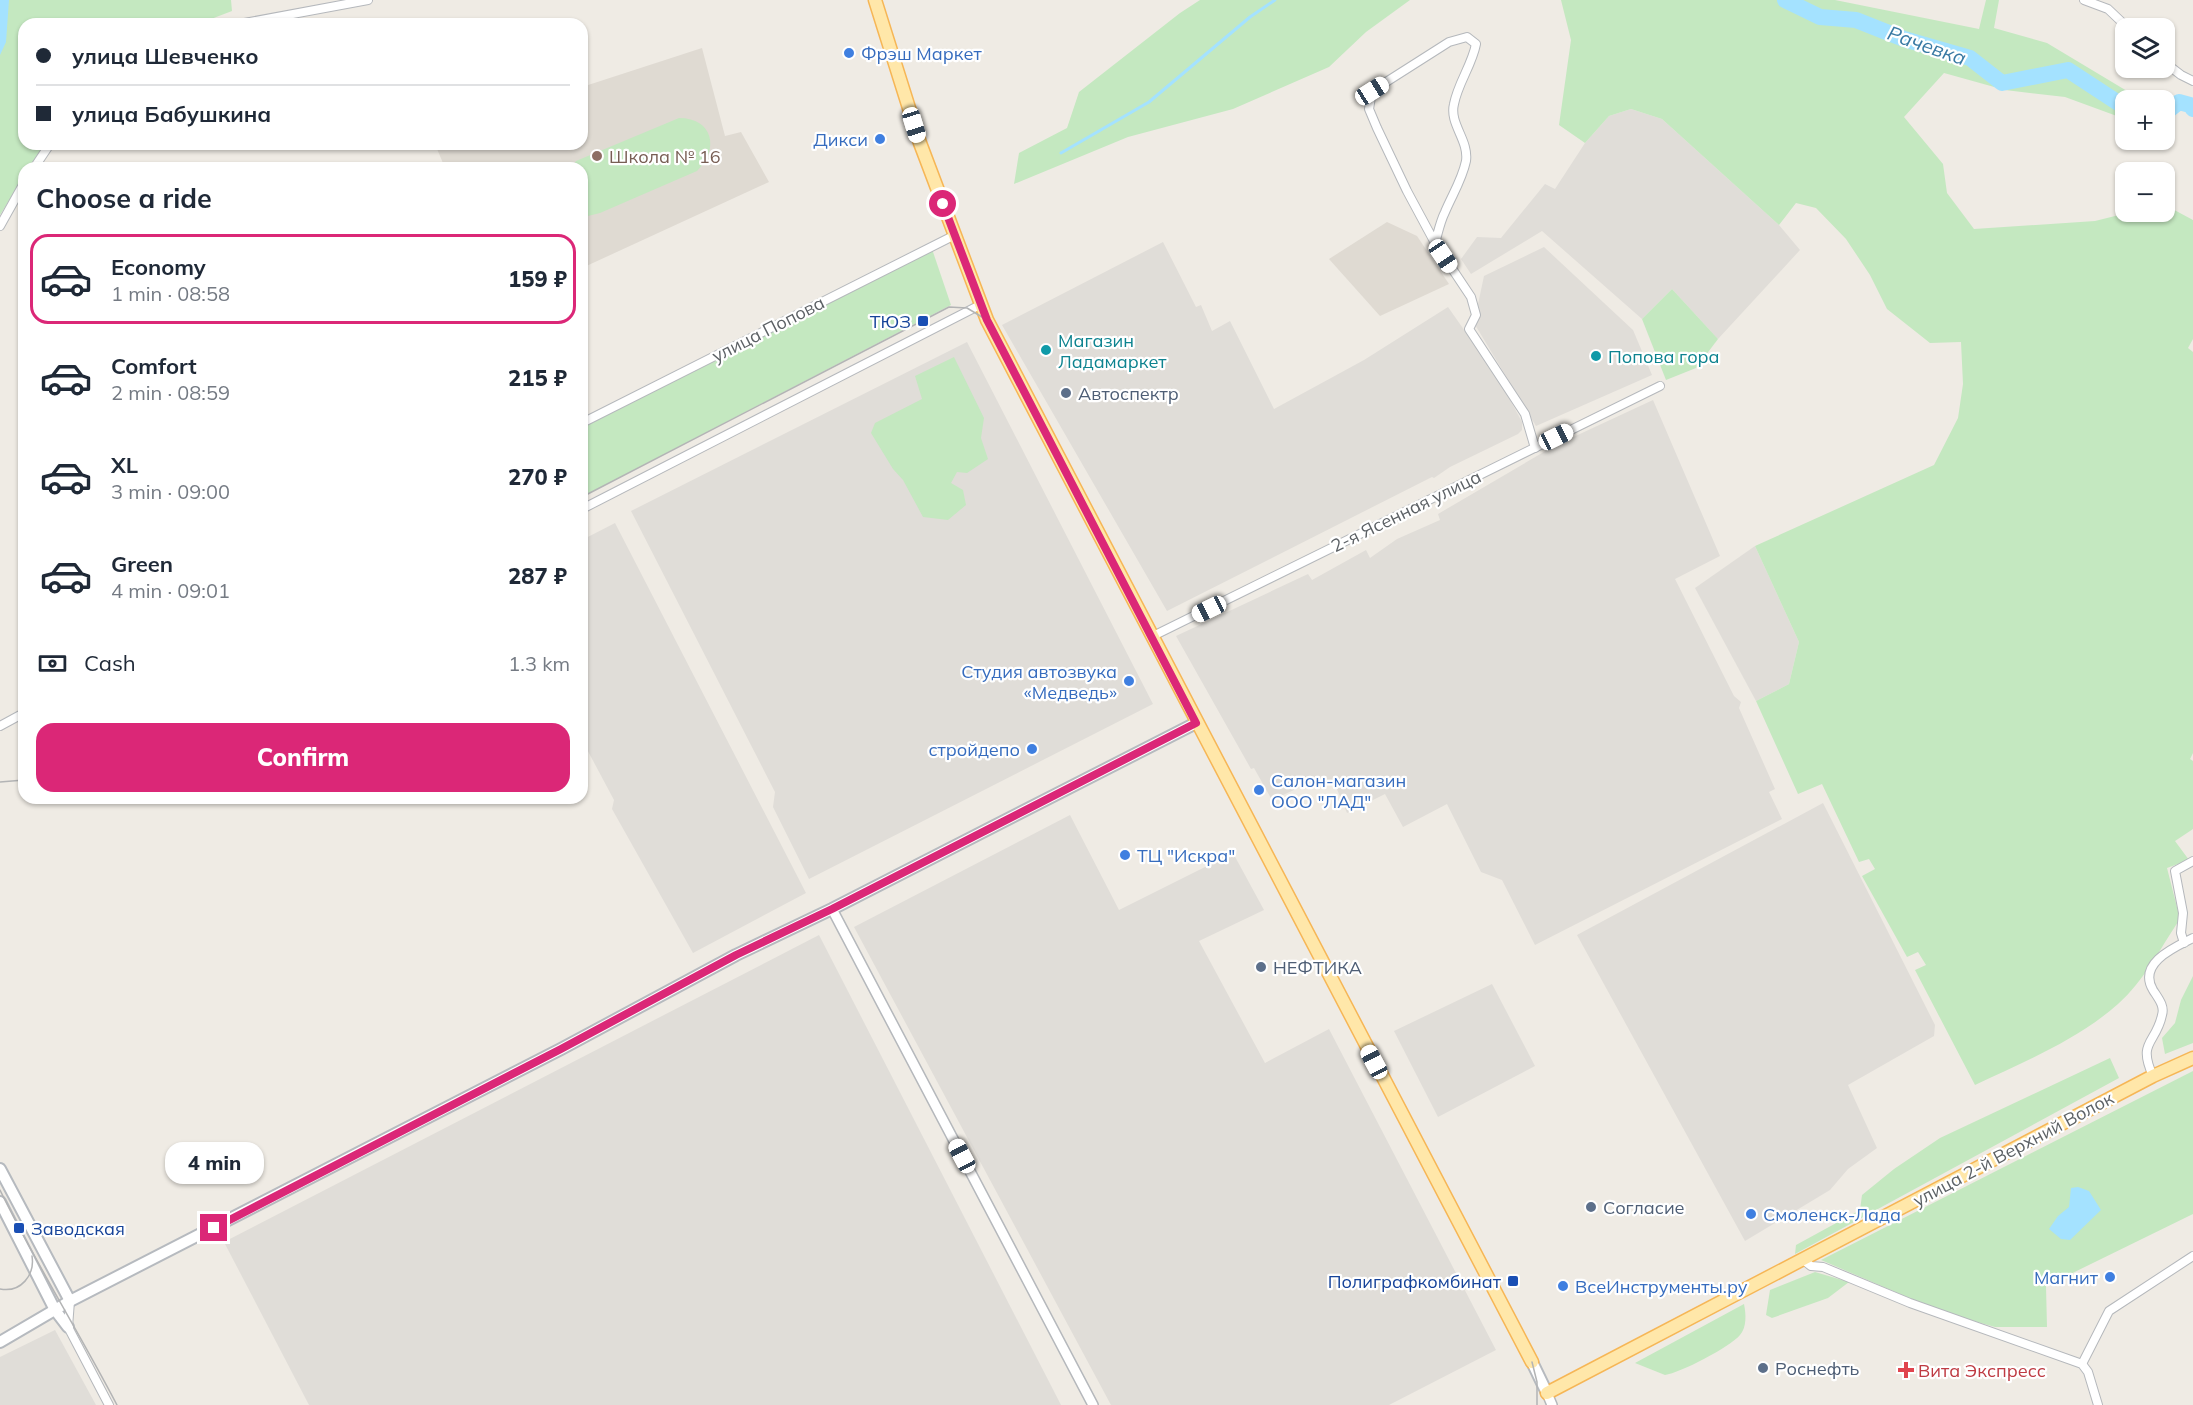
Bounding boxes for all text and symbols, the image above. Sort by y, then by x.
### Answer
map controls [2115,18,2175,222]
button: layers [2115,18,2175,78]
water label: Рачевка [1884,20,1970,70]
text: улица Шевченко [72,42,259,70]
place label: Фрэш Маркет [861,42,982,65]
marker: Фрэш Маркет [842,46,856,60]
car [1352,74,1392,108]
button: + [2115,90,2175,150]
text: улица Бабушкина [72,100,271,128]
car [900,105,928,145]
place label: Дикси [813,128,868,151]
marker: Дикси [873,132,887,146]
place label: Школа № 16 [609,145,721,168]
marker: Школа № 16 [590,149,604,163]
button: − [2115,162,2175,222]
text: Choose a ride [36,181,212,215]
route start [929,190,956,217]
car [1425,236,1461,276]
icon: car [39,252,93,306]
text: Economy [111,253,206,281]
text: 159 ₽ [508,265,567,293]
text: 1 min · 08:58 [111,281,230,306]
street label: улица Попова [708,291,828,367]
place label: ТЮЗ [870,310,911,333]
marker: ТЮЗ [916,314,930,328]
place label: Магазин Ладамаркет [1058,329,1167,373]
marker: Магазин Ладамаркет [1039,343,1053,357]
place label: Попова гора [1608,345,1720,368]
marker: Попова гора [1589,349,1603,363]
icon: car [39,351,93,405]
text: Comfort [111,352,197,380]
text: 215 ₽ [508,364,567,392]
text: 2 min · 08:59 [111,380,230,405]
place label: Автоспектр [1078,382,1179,405]
marker: Автоспектр [1059,386,1073,400]
car [1536,421,1576,453]
icon: car [39,450,93,504]
text: XL [111,451,138,479]
text: 270 ₽ [508,463,567,491]
street label: 2-я Ясенная улица [1327,465,1485,557]
text: 3 min · 09:00 [111,479,230,504]
icon: car [39,549,93,603]
text: Green [111,550,173,578]
text: 287 ₽ [508,562,567,590]
text: 4 min · 09:01 [111,578,230,603]
car [1189,593,1229,625]
icon: cash [36,647,69,680]
text: Cash [84,649,136,677]
text: 1.3 km [508,651,570,676]
place label: Студия автозвука «Медведь» [961,660,1117,704]
marker: Студия автозвука «Медведь» [1122,674,1136,688]
button: Confirm [36,723,570,792]
place label: стройдепо [928,738,1020,761]
marker: стройдепо [1025,742,1039,756]
place label: Салон-магазин ООО "ЛАД" [1271,769,1406,813]
marker: Салон-магазин ООО "ЛАД" [1252,783,1266,797]
place label: ТЦ "Искра" [1137,844,1235,867]
marker: ТЦ "Искра" [1118,848,1132,862]
place label: НЕФТИКА [1273,956,1362,979]
marker: НЕФТИКА [1254,960,1268,974]
car [1358,1042,1390,1082]
street label: улица 2-й Верхний Волок [1909,1086,2118,1212]
car [946,1136,978,1176]
callout: 4 min [164,1141,264,1183]
text: 4 min [188,1150,241,1175]
place label: Согласие [1603,1196,1685,1219]
marker: Согласие [1584,1200,1598,1214]
place label: Смоленск-Лада [1763,1203,1901,1226]
marker: Смоленск-Лада [1744,1207,1758,1221]
route end [200,1214,227,1241]
place label: Заводская [31,1217,125,1240]
marker: Заводская [12,1221,26,1235]
place label: Магнит [2034,1266,2099,1289]
place label: Полиграфкомбинат [1328,1270,1502,1293]
marker: Магнит [2103,1270,2117,1284]
marker: Полиграфкомбинат [1506,1274,1520,1288]
place label: ВсеИнструменты.ру [1575,1275,1748,1298]
marker: ВсеИнструменты.ру [1556,1279,1570,1293]
place label: Роснефть [1775,1357,1860,1380]
place label: Вита Экспресс [1918,1359,2046,1382]
marker: Роснефть [1756,1361,1770,1375]
marker: Вита Экспресс [1899,1363,1913,1377]

